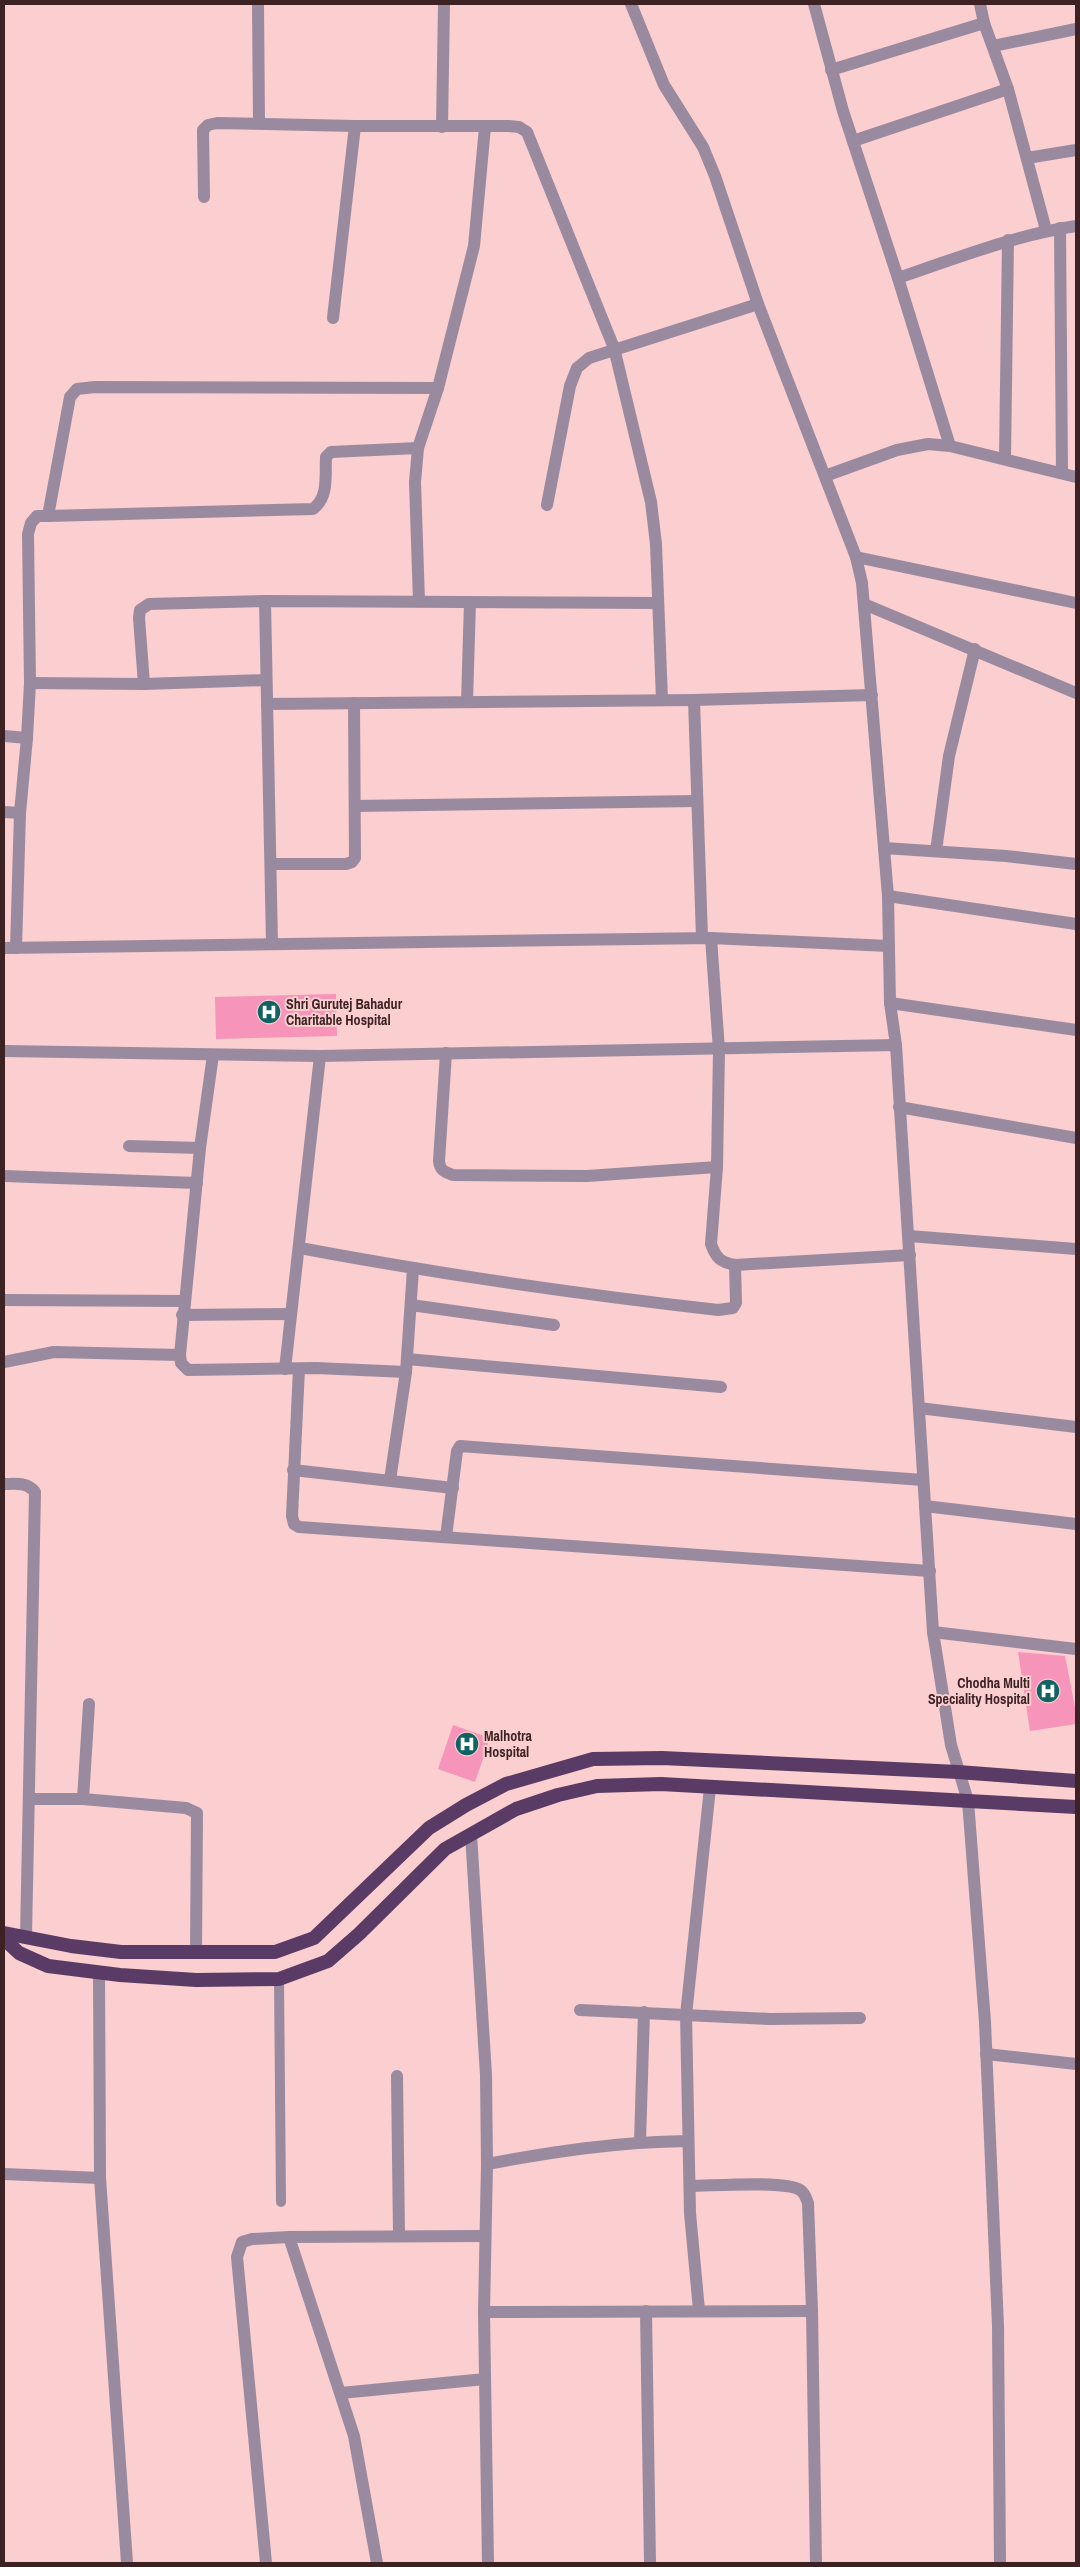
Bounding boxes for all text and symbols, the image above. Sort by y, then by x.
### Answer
place label: Shri Gurutej Bahadur Charitable Hospital [286,995,403,1029]
hospital icon: Shri Gurutej Bahadur Charitable Hospital [256,999,282,1025]
place label: Chodha Multi Speciality Hospital [928,1674,1030,1708]
hospital icon: Chodha Multi Speciality Hospital [1035,1678,1061,1704]
place label: Malhotra Hospital [484,1727,532,1761]
hospital icon: Malhotra Hospital [454,1731,480,1757]

